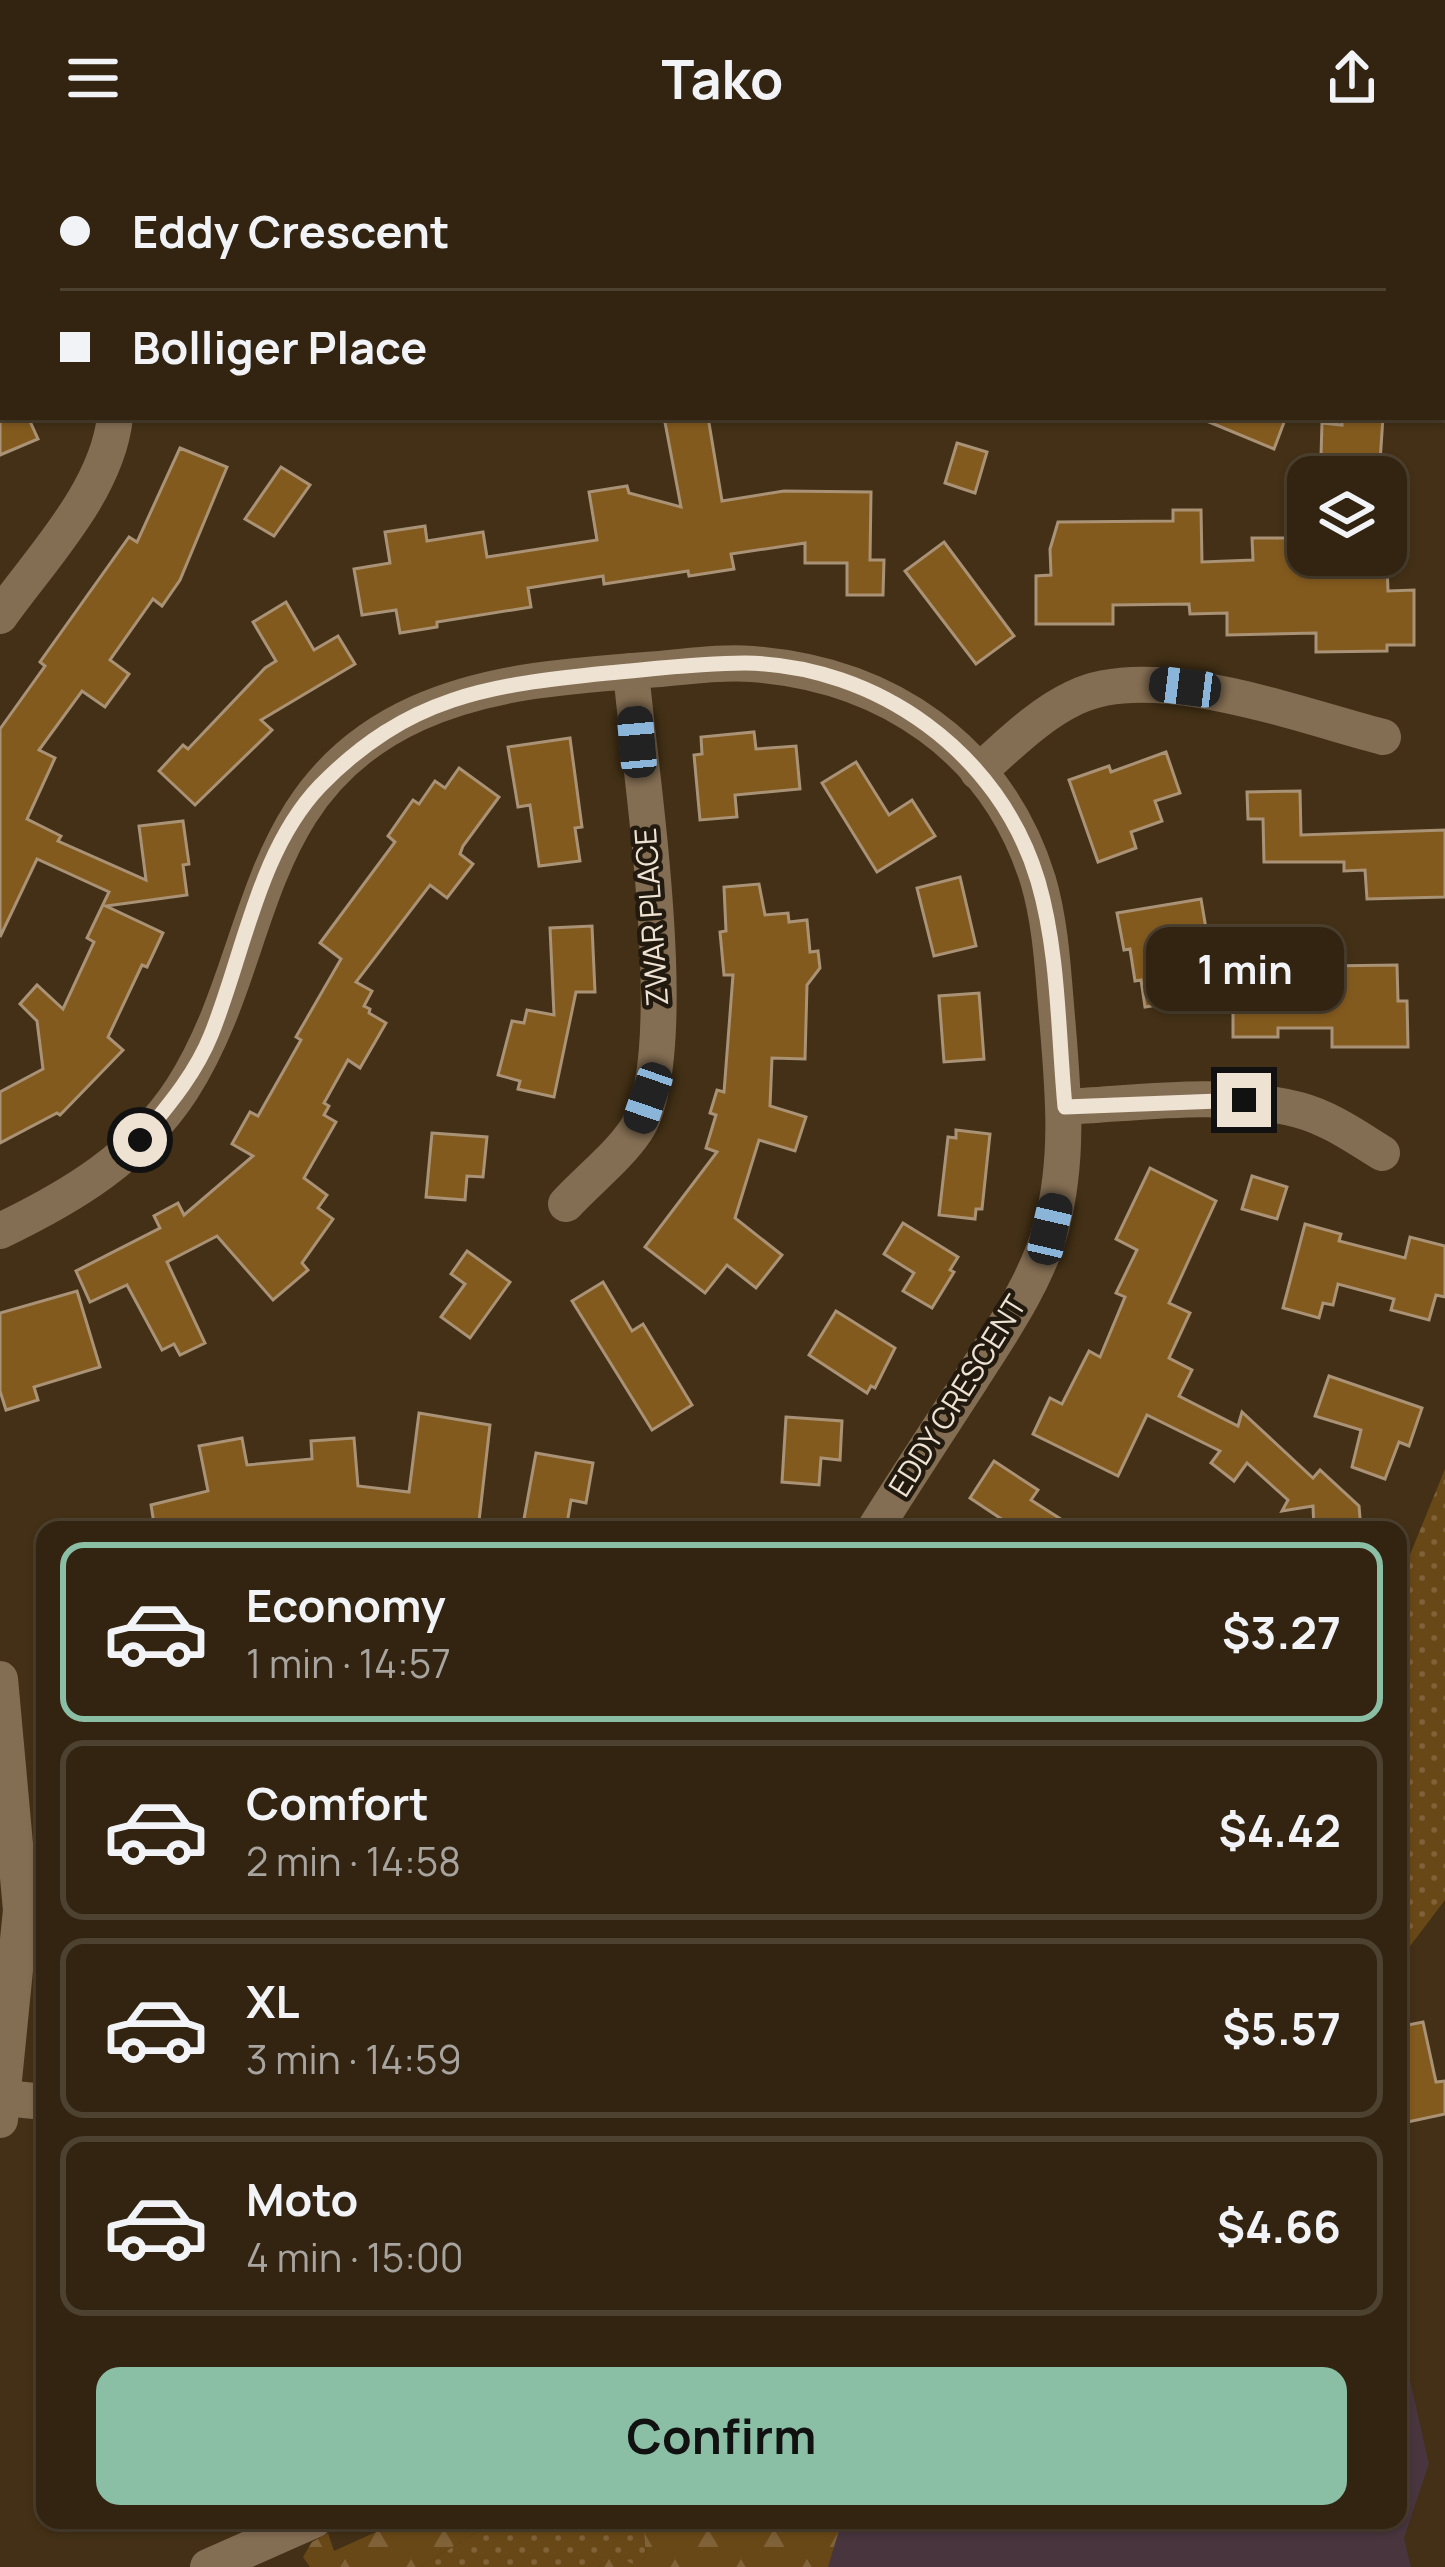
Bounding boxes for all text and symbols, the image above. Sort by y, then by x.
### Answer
text: Tako [662,41,783,115]
icon: menu [60,45,126,111]
icon: share [1319,45,1385,111]
text: Eddy Crescent [132,200,450,262]
text: Bolliger Place [132,316,427,378]
map controls [1287,456,1407,576]
button: layers [1287,456,1407,576]
car [1147,665,1223,709]
car [616,705,658,779]
street label: ZWAR PLACE [624,827,677,1008]
callout: 1 min [1145,926,1343,1010]
text: 1 min [1197,942,1293,996]
car [619,1058,677,1138]
route end [1217,1073,1271,1127]
route start [113,1113,167,1167]
car [1024,1190,1076,1268]
street label: EDDY CRESCENT [878,1287,1035,1504]
text: Economy [246,1574,446,1636]
icon: car [102,1578,210,1686]
text: $3.27 [1222,1601,1341,1663]
text: 1 min · 14:57 [246,1636,451,1690]
text: Comfort [246,1772,429,1834]
icon: car [102,1776,210,1884]
text: $4.42 [1218,1799,1341,1861]
text: 2 min · 14:58 [246,1834,461,1888]
text: XL [246,1970,300,2032]
icon: car [102,1974,210,2082]
text: $5.57 [1222,1997,1341,2059]
text: 3 min · 14:59 [246,2032,462,2086]
text: Moto [246,2168,358,2230]
icon: car [102,2172,210,2280]
text: $4.66 [1217,2195,1341,2257]
text: 4 min · 15:00 [246,2230,464,2284]
button: Confirm [96,2367,1347,2505]

